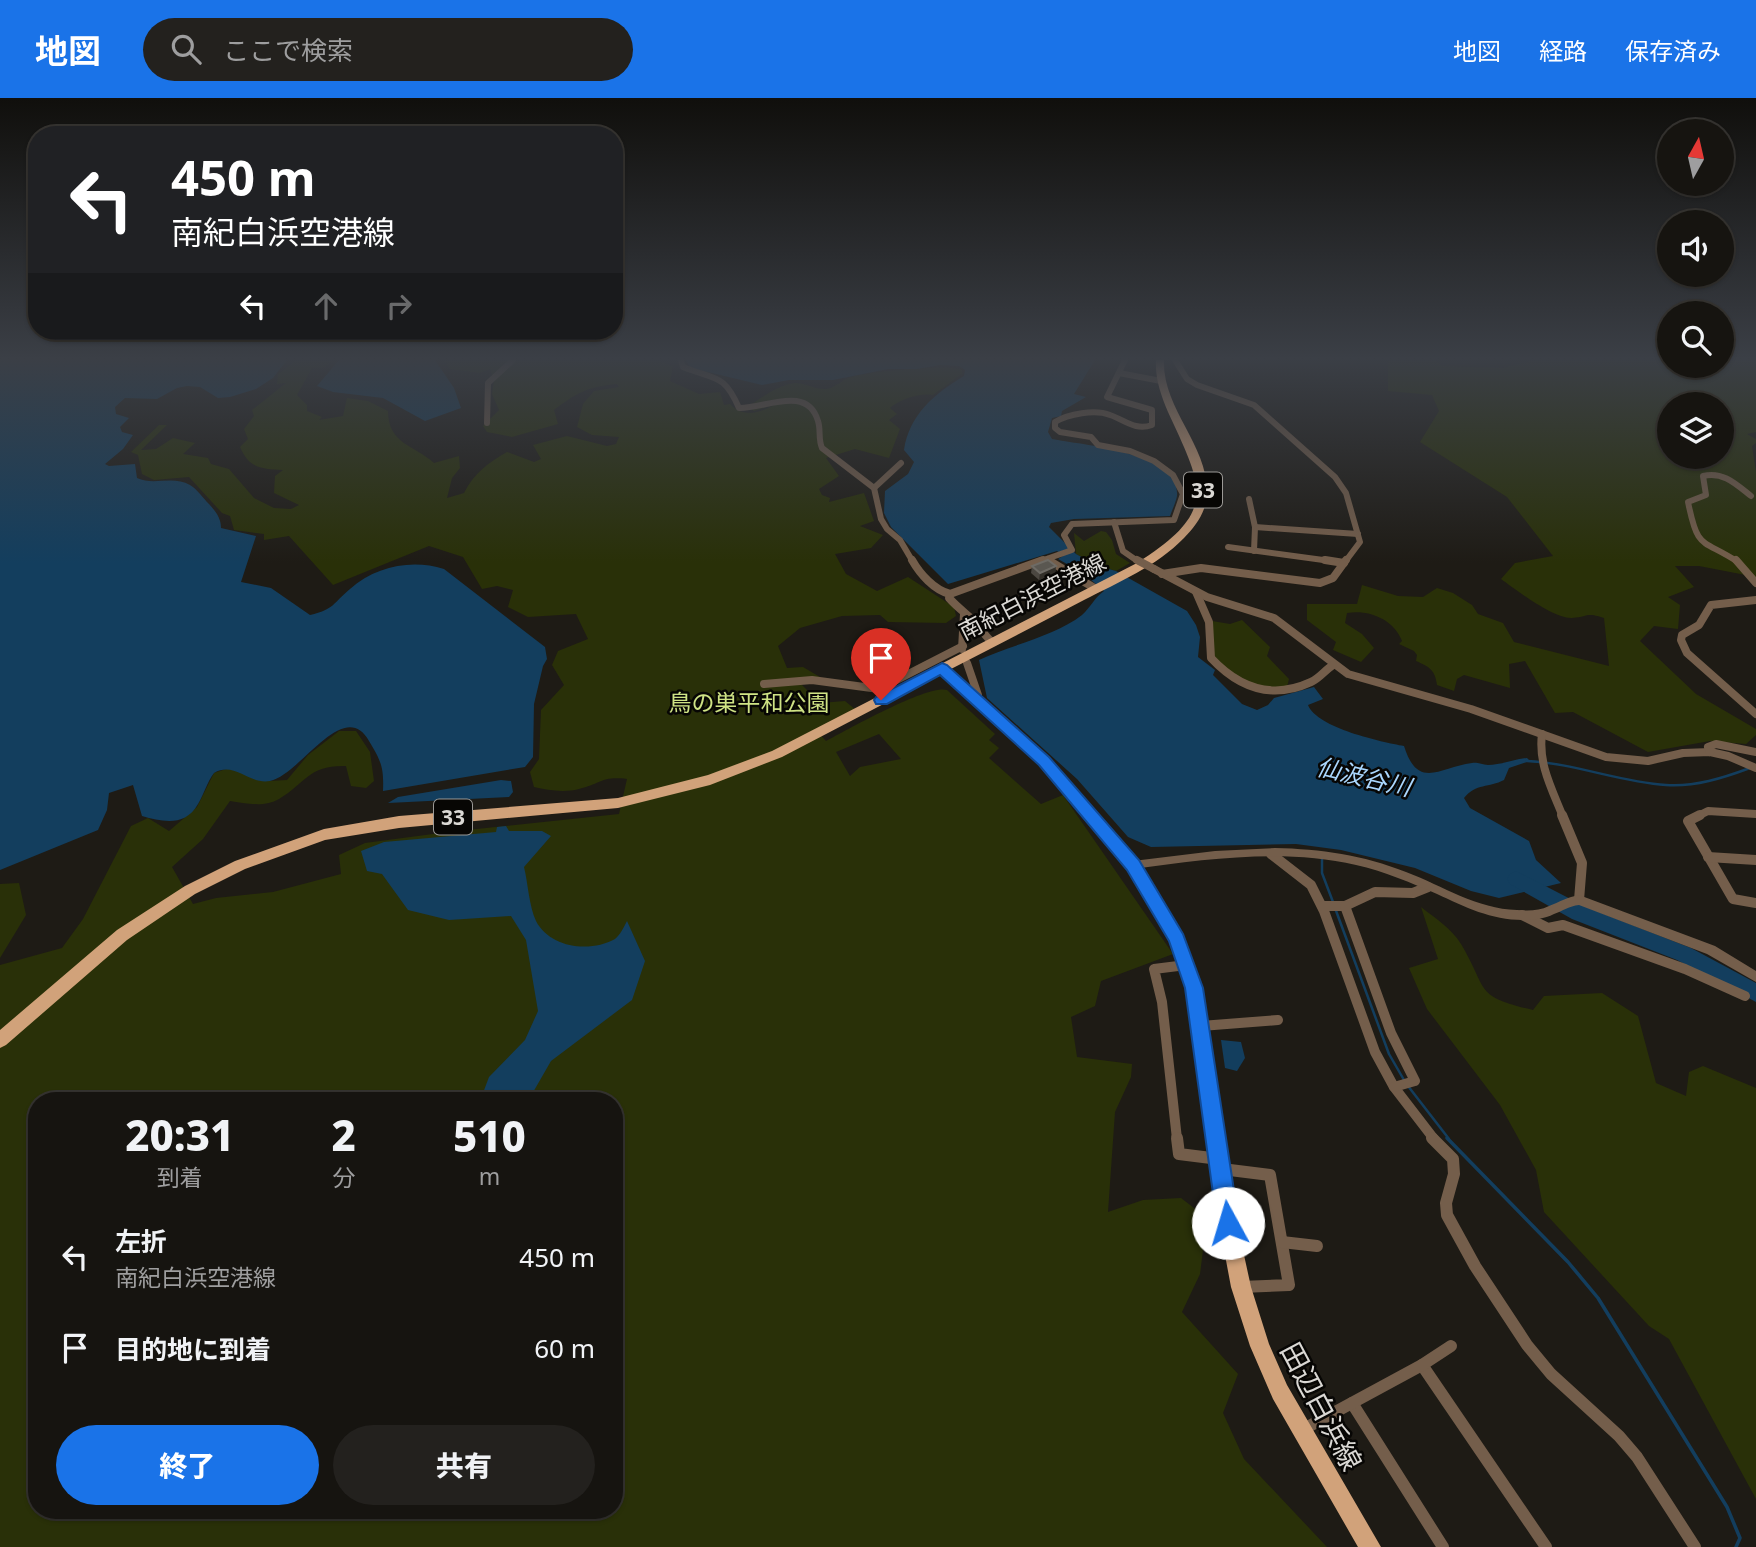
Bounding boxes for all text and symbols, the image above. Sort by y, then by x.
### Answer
search box [143,18,633,81]
text: 地図 [35,28,101,73]
icon: search [167,30,205,68]
text: ここで検索 [223,32,353,68]
text: 地図 [1453,34,1501,67]
text: 経路 [1539,34,1587,67]
text: 保存済み [1625,34,1721,67]
north arrow [1657,119,1734,196]
map controls [1657,119,1734,469]
text: 450 m [171,144,316,210]
icon: left [56,154,147,245]
text: 南紀白浜空港線 [171,210,395,253]
button: sound [1657,210,1734,287]
icon: left [234,287,272,325]
icon: ahead [307,287,345,325]
icon: right [380,287,418,325]
button: search [1657,301,1734,378]
button: layers [1657,392,1734,469]
road number: 33 [1184,472,1222,508]
street label: 南紀白浜空港線 [953,545,1111,647]
pin [851,628,911,700]
icon: arrive [862,639,900,677]
park label: 鳥の巣平和公園 [669,686,830,718]
water label: 仙波谷川 [1314,749,1417,804]
road number: 33 [434,800,472,834]
text: 20:31 [125,1106,234,1163]
text: 2 [331,1106,356,1163]
text: 510 [453,1107,526,1164]
text: m [479,1160,500,1192]
text: 到着 [157,1161,203,1193]
text: 分 [332,1161,355,1193]
position arrow [1191,1186,1265,1260]
text: 左折 [115,1223,167,1259]
icon: left [56,1238,94,1276]
text: 450 m [519,1239,595,1275]
text: 南紀白浜空港線 [115,1261,276,1293]
icon: arrive [56,1329,94,1367]
text: 60 m [534,1330,595,1366]
text: 目的地に到着 [115,1331,271,1367]
street label: 田辺白浜線 [1272,1335,1372,1477]
button: 終了 [56,1425,319,1505]
button: 共有 [333,1425,595,1505]

